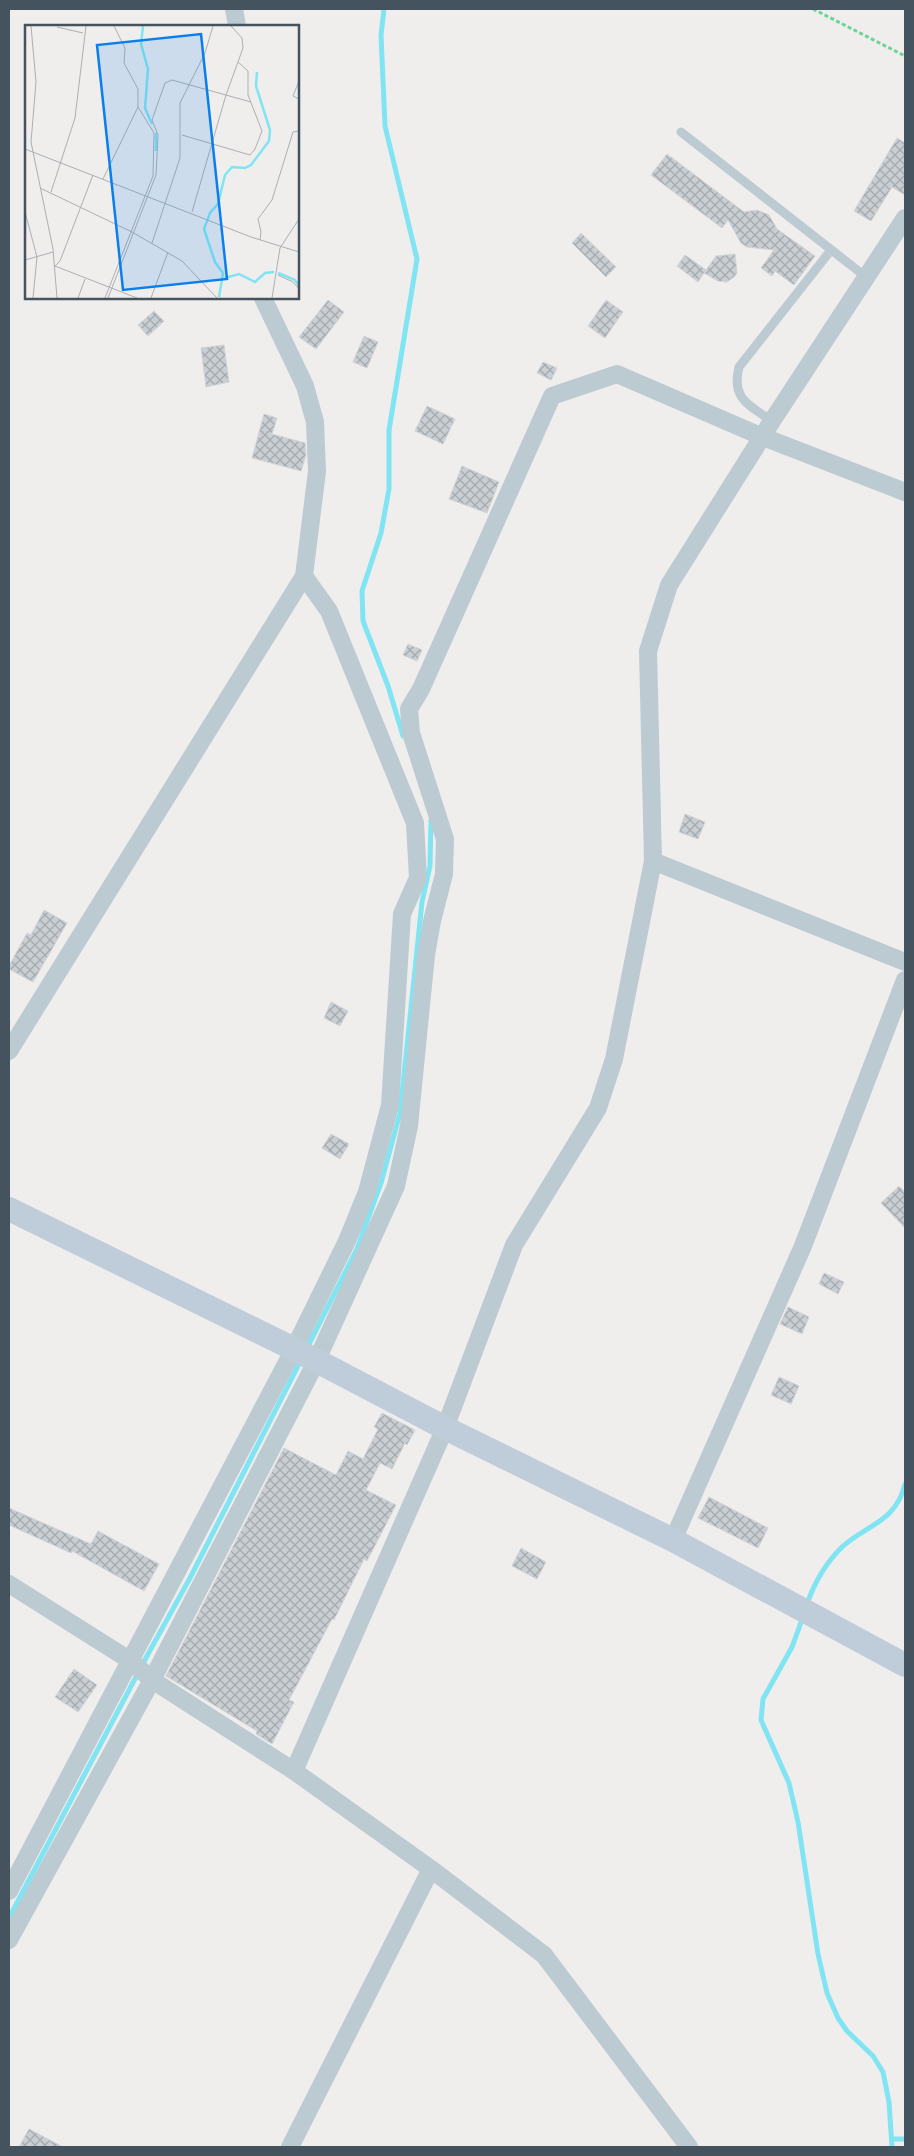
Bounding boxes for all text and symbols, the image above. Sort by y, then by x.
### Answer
inset map [25,25,299,299]

